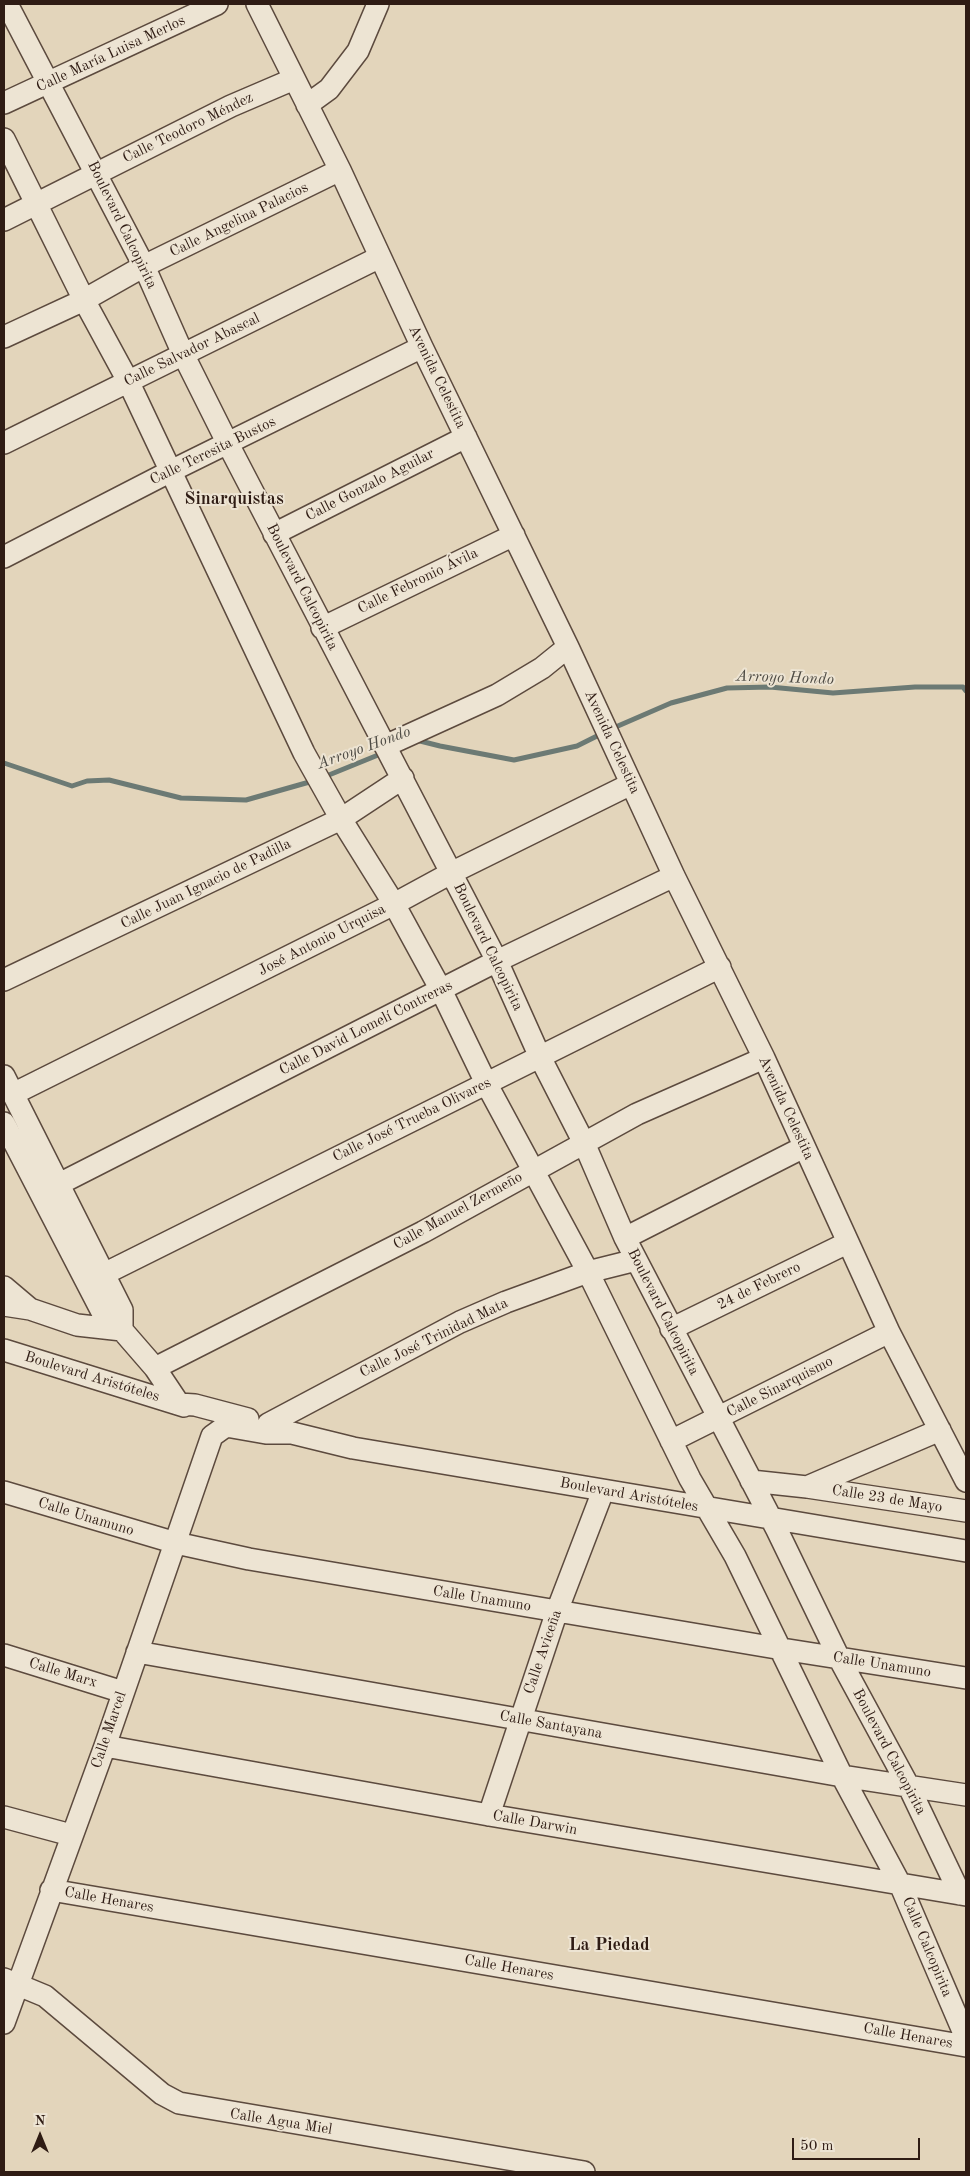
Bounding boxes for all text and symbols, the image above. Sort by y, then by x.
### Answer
street label: Calle María Luisa Merlos [34,12,188,96]
street label: Calle Teodoro Méndez [120,89,256,167]
street label: Boulevard Calcopirita [83,158,161,292]
street label: Calle Angelina Palacios [167,179,311,261]
street label: Calle Salvador Abascal [121,309,263,391]
street label: Avenida Celestita [404,322,470,432]
street label: Calle Teresita Bustos [147,413,279,489]
street label: Calle Gonzalo Aguilar [303,445,437,525]
district label: Sinarquistas [184,488,284,510]
street label: Boulevard Calcopirita [262,521,342,653]
street label: Calle Febronio Ávila [355,544,481,618]
water label: Arroyo Hondo [736,667,834,689]
street label: Avenida Celestita [580,687,644,797]
water label: Arroyo Hondo [315,722,413,774]
street label: Calle Juan Ignacio de Padilla [118,835,294,933]
street label: Boulevard Calcopirita [449,880,527,1014]
street label: José Antonio Urquisa [255,900,389,980]
street label: Calle David Lomelí Contreras [276,976,456,1080]
street label: Avenida Celestita [754,1053,818,1163]
street label: Calle José Trueba Olivares [330,1074,494,1166]
street label: Calle Manuel Zermeño [390,1168,526,1254]
street label: Boulevard Calcopirita [623,1246,703,1378]
street label: 24 de Febrero [714,1258,804,1314]
street label: Calle José Trinidad Mata [357,1294,511,1382]
street label: Boulevard Aristóteles [22,1348,162,1406]
street label: Calle Sinarquismo [724,1352,836,1422]
street label: Boulevard Aristóteles [558,1474,700,1516]
street label: Calle 23 de Mayo [830,1481,944,1517]
street label: Calle Unamuno [36,1494,136,1540]
street label: Calle Unamuno [432,1582,532,1616]
street label: Calle Aviceña [520,1607,566,1697]
street label: Calle Unamuno [832,1648,932,1682]
street label: Calle Marx [27,1654,99,1692]
street label: Boulevard Calcopirita [848,1686,930,1818]
street label: Calle Marcel [87,1689,131,1771]
street label: Calle Santayana [498,1707,604,1743]
street label: Calle Darwin [491,1807,579,1839]
street label: Calle Henares [63,1883,155,1917]
street label: Calle Calcopirita [898,1894,956,2000]
district label: La Piedad [568,1934,650,1956]
street label: Calle Henares [463,1951,555,1985]
street label: Calle Henares [862,2019,954,2053]
street label: Calle Agua Miel [229,2105,333,2139]
north arrow [15,2111,65,2161]
text: N [35,2114,45,2128]
scale bar [795,2128,922,2160]
text: 50 m [800,2139,834,2154]

